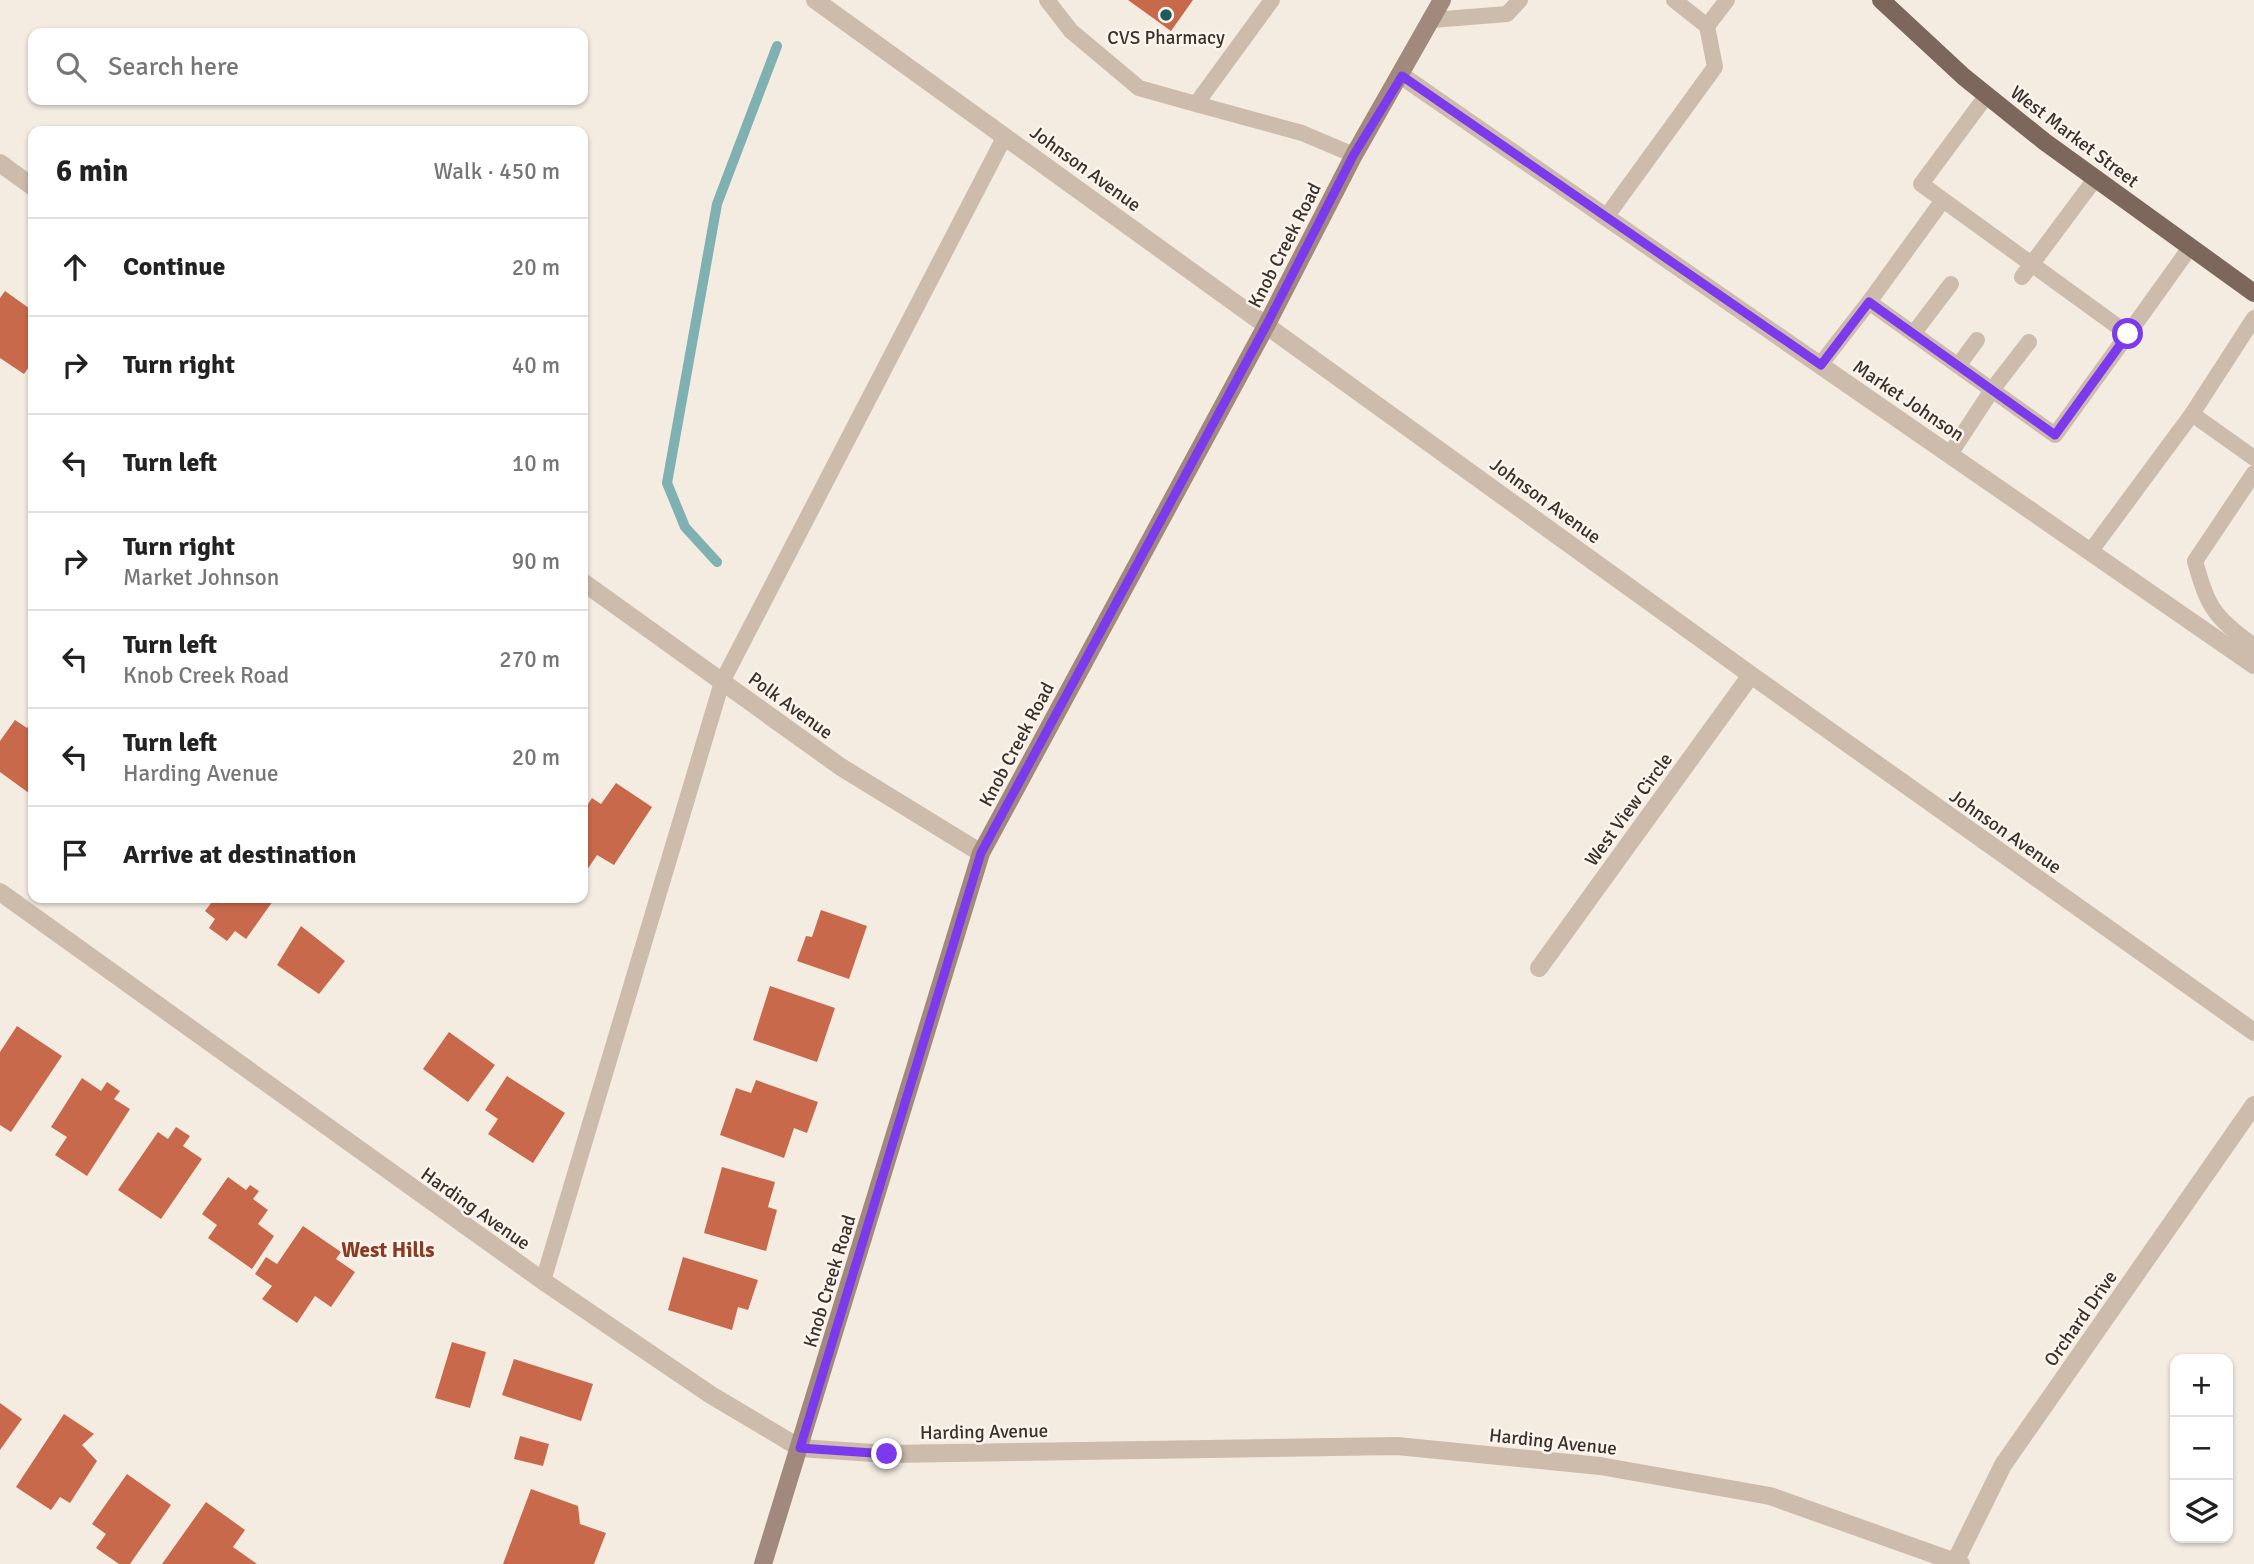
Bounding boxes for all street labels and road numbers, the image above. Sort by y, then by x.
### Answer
street label: West Market Street [2005,81,2144,193]
street label: Johnson Avenue [1025,121,1146,217]
street label: Knob Creek Road [1243,179,1327,312]
street label: Market Johnson [1848,355,1969,447]
street label: Johnson Avenue [1485,453,1606,549]
street label: Polk Avenue [743,667,837,745]
street label: Knob Creek Road [974,678,1060,811]
street label: West View Circle [1580,748,1678,871]
street label: Johnson Avenue [1945,784,2066,879]
street label: Harding Avenue [416,1162,535,1255]
street label: Knob Creek Road [798,1212,862,1350]
street label: Orchard Drive [2039,1266,2123,1371]
street label: Harding Avenue [920,1419,1048,1445]
street label: Harding Avenue [1488,1423,1618,1461]

